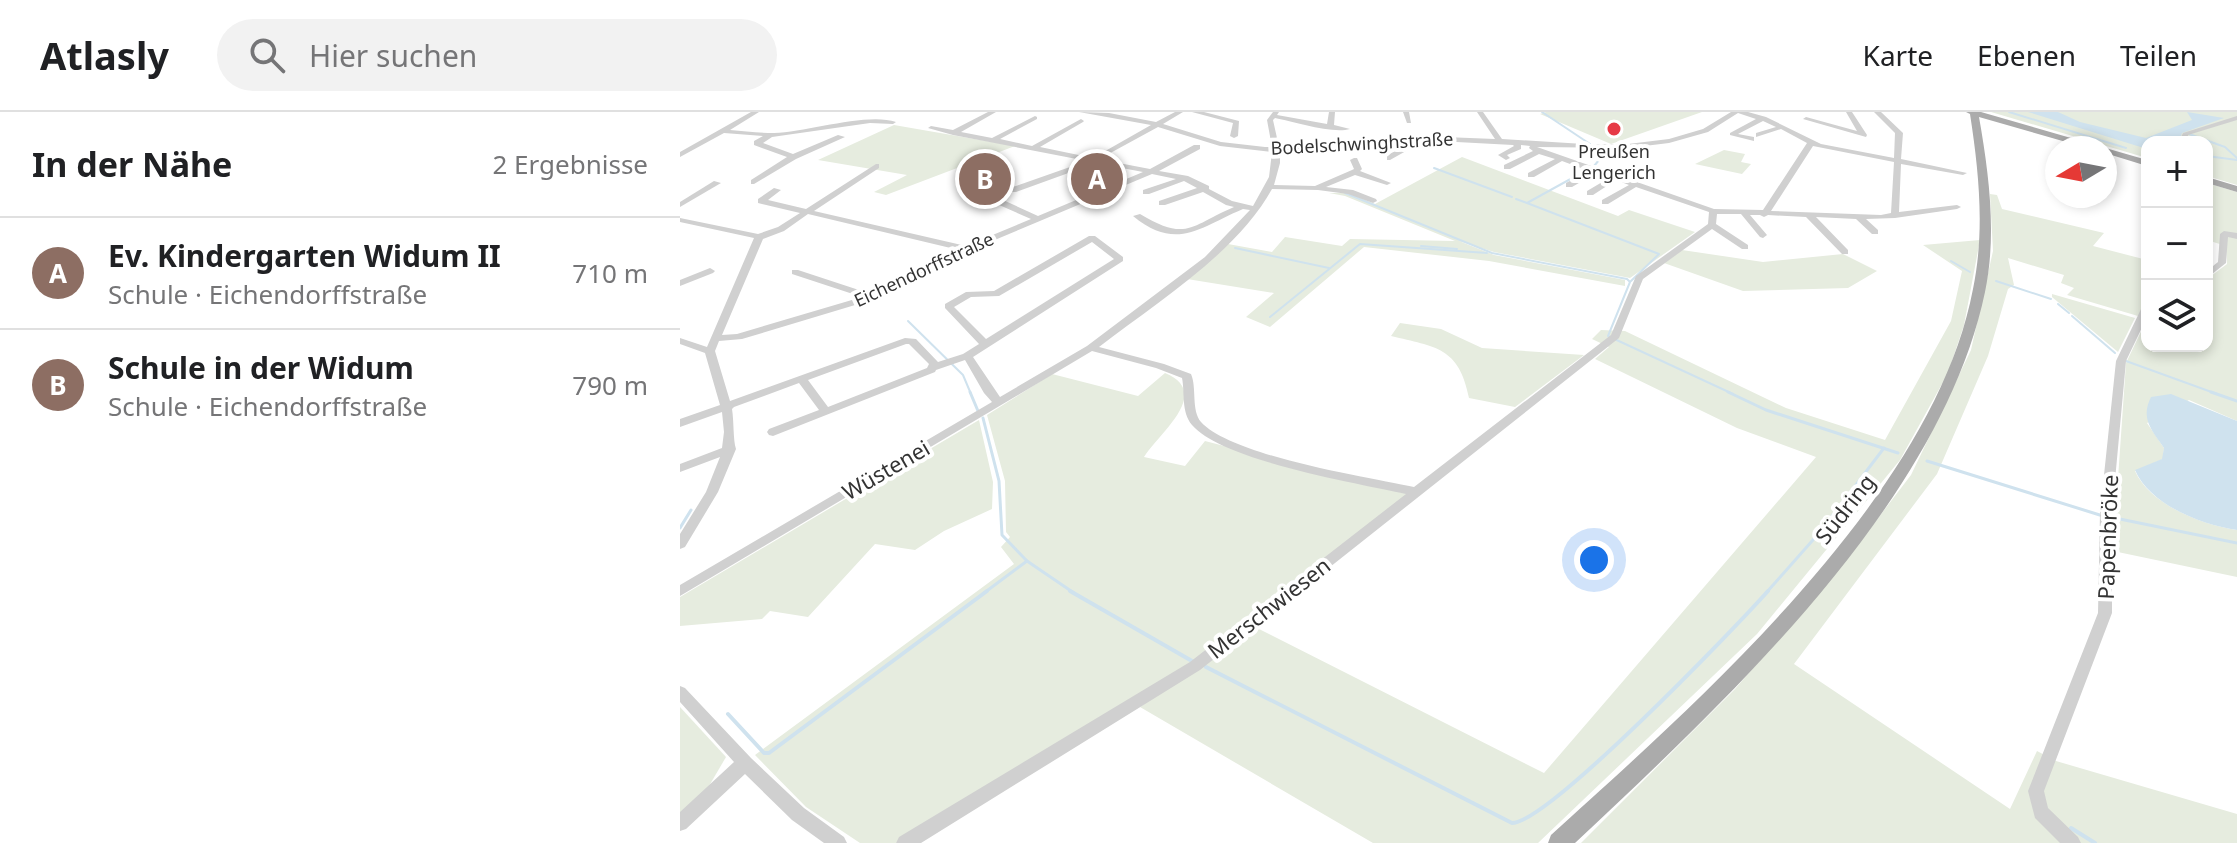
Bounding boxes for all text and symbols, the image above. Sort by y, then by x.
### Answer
search box [217,19,777,91]
text: Atlasly [40,29,169,81]
icon: search [245,33,289,77]
text: Hier suchen [309,35,477,76]
text: Karte [1863,36,1933,74]
text: Ebenen [1977,36,2076,74]
text: Teilen [2120,36,2197,74]
marker: Preußen Lengerich [1605,120,1623,138]
street label: Bodelschwinghstraße [1270,126,1454,160]
north arrow [2045,136,2117,208]
map controls [2141,136,2213,352]
button: + [2141,136,2213,208]
place label: Preußen Lengerich [1572,139,1656,184]
text: In der Nähe [32,141,232,187]
text: 2 Ergebnisse [492,146,648,182]
pin: B [959,149,1011,209]
pin: A [1071,149,1123,209]
button: − [2141,208,2213,280]
street label: Eichendorffstraße [850,226,997,312]
text: Ev. Kindergarten Widum II [108,235,501,276]
text: A [49,255,67,291]
text: 710 m [572,255,648,291]
text: Schule · Eichendorffstraße [108,276,427,312]
button: layers [2141,280,2213,352]
text: Schule in der Widum [108,347,414,388]
text: B [49,367,67,403]
text: 790 m [572,367,648,403]
text: Schule · Eichendorffstraße [108,388,427,424]
street label: Wüstenei [836,432,935,506]
street label: Südring [1807,467,1881,550]
street label: Papenbröke [2090,474,2124,600]
your location [1574,540,1614,580]
street label: Merschwiesen [1201,550,1336,665]

